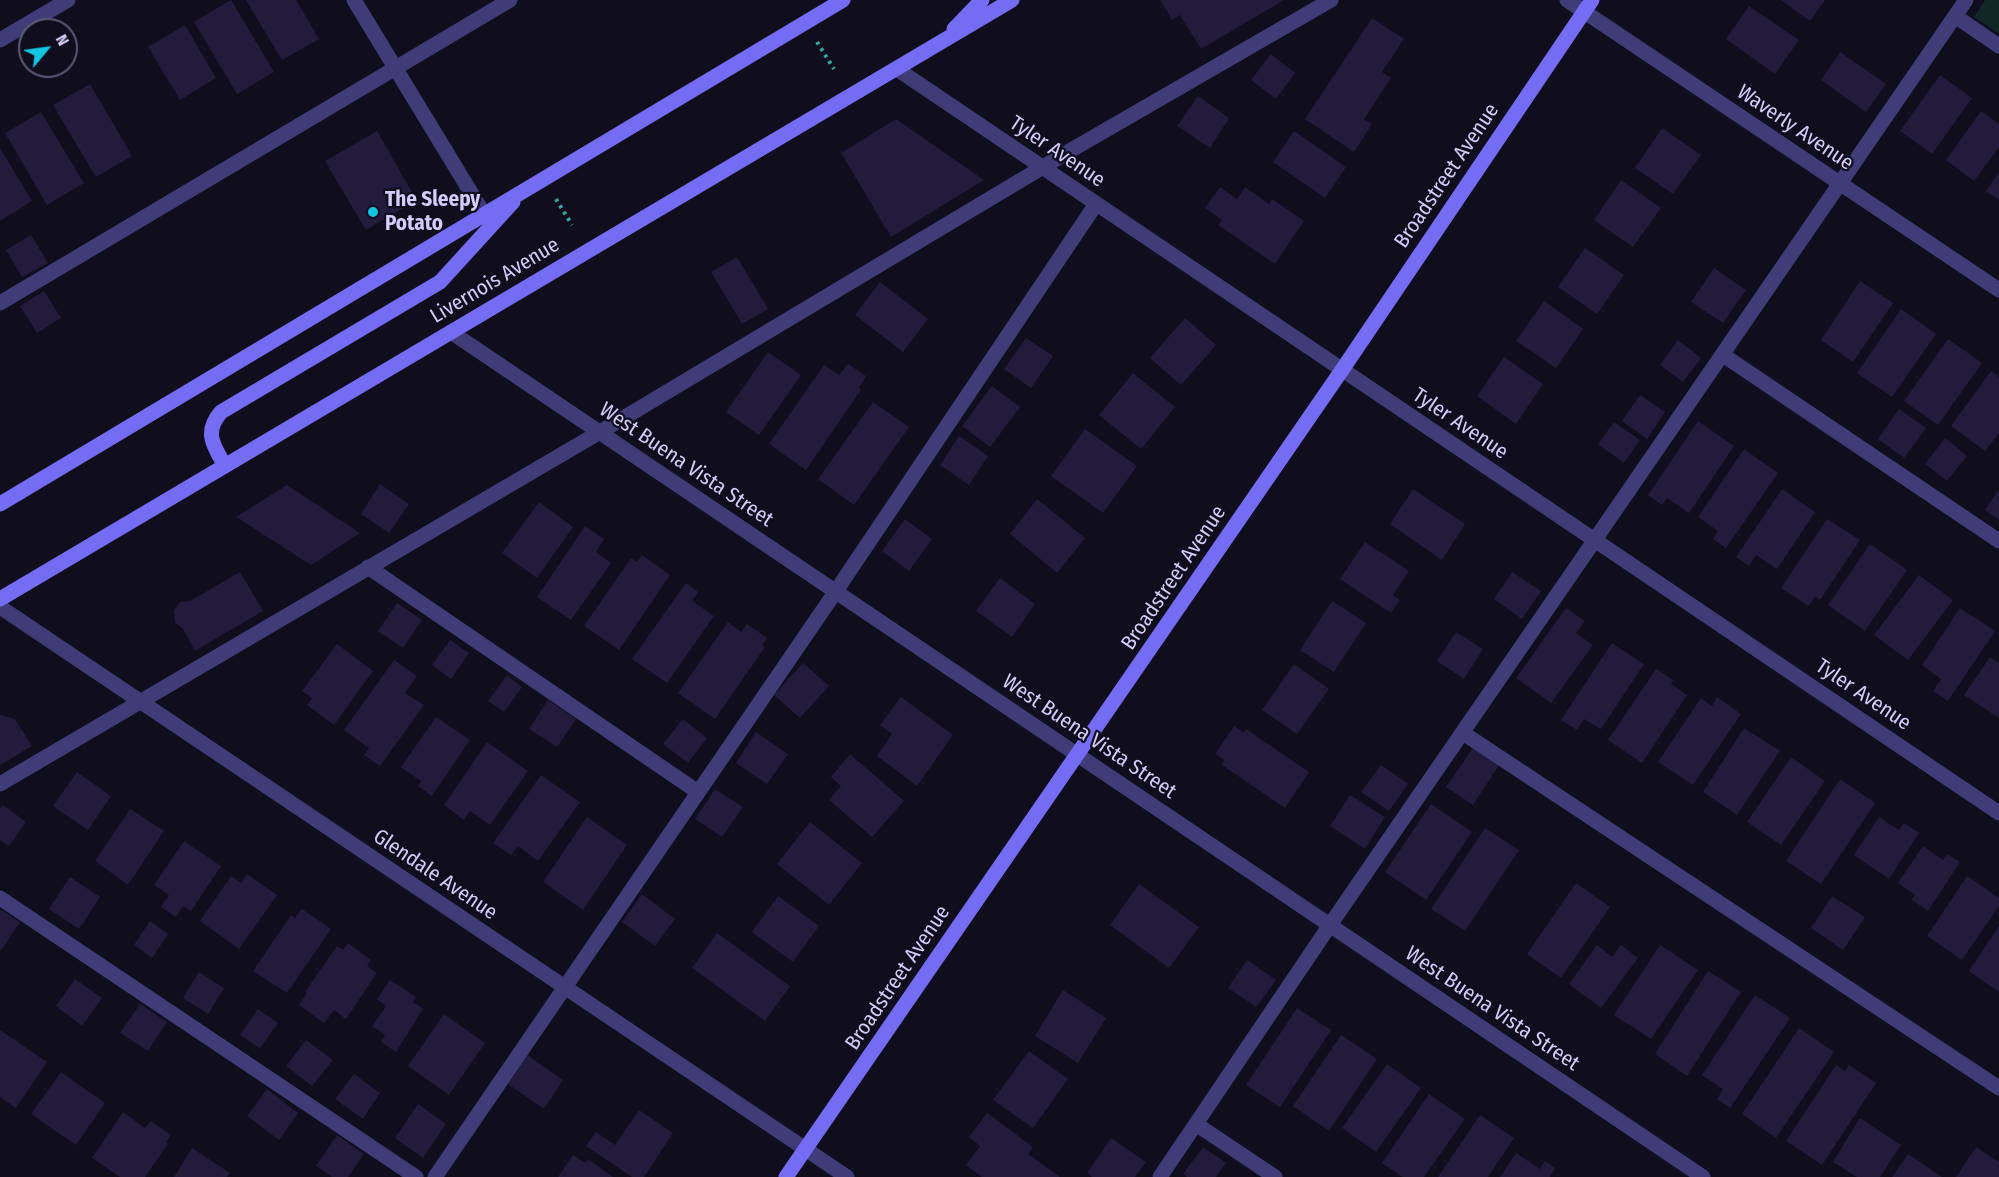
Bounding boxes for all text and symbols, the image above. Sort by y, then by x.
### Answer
north arrow [18,18,78,78]
text: N [52,31,73,49]
street label: Waverly Avenue [1732,80,1858,176]
street label: Broadstreet Avenue [1389,99,1505,253]
street label: Tyler Avenue [1005,111,1109,193]
place label: The Sleepy Potato [385,187,480,237]
marker: The Sleepy Potato [366,205,380,219]
street label: Livernois Avenue [426,233,564,329]
street label: Tyler Avenue [1408,383,1512,465]
street label: West Buena Vista Street [594,397,778,533]
street label: Broadstreet Avenue [1116,501,1232,655]
street label: Tyler Avenue [1811,654,1915,736]
street label: West Buena Vista Street [997,669,1181,805]
street label: Glendale Avenue [368,824,502,926]
street label: Broadstreet Avenue [840,901,956,1055]
street label: West Buena Vista Street [1400,941,1584,1077]

